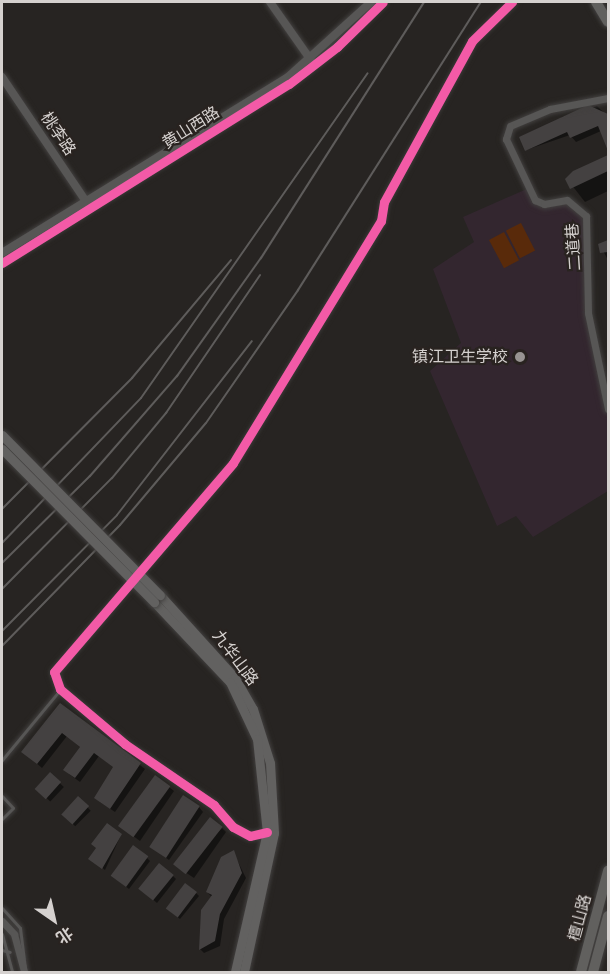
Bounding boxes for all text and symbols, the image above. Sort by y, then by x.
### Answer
street label: 黄山西路 [159,103,223,153]
street label: 桃李路 [37,109,79,159]
street label: 二道巷 [563,222,585,272]
place label: 镇江卫生学校 [412,347,508,367]
marker: 镇江卫生学校 [513,350,527,364]
street label: 九华山路 [208,627,262,689]
north arrow [24,890,84,950]
street label: 檀山路 [565,892,595,944]
text: 北 [53,924,75,946]

